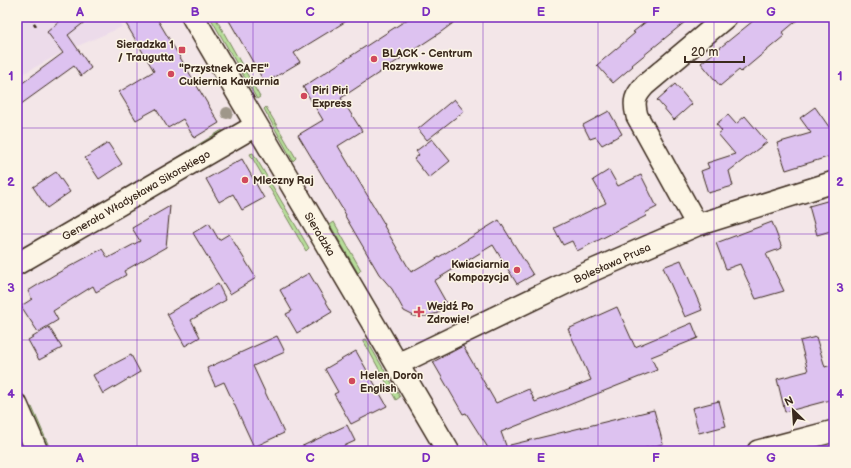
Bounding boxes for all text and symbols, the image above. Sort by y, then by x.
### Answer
text: A [75,4,84,20]
text: B [190,4,200,20]
text: C [305,4,315,20]
text: D [421,4,431,20]
text: E [537,4,546,20]
text: F [652,4,660,20]
text: G [766,4,776,20]
place label: Sieradzka 1 / Traugutta [117,38,174,64]
scale bar [685,38,744,64]
marker: Sieradzka 1 / Traugutta [177,45,187,55]
text: 20 m [691,45,718,60]
place label: BLACK - Centrum Rozrywkowe [382,47,472,73]
marker: BLACK - Centrum Rozrywkowe [369,54,379,64]
place label: "Przystnek CAFE" Cukiernia Kawiarnia [179,62,279,88]
text: 1 [8,68,14,84]
text: 1 [837,68,843,84]
marker: "Przystnek CAFE" Cukiernia Kawiarnia [166,69,176,79]
place label: Piri Piri Express [312,84,352,110]
marker: Piri Piri Express [299,91,309,101]
street label: Generała Władysława Sikorskiego [60,148,213,243]
text: 2 [7,174,15,190]
place label: Mleczny Raj [253,174,314,187]
text: 2 [836,174,844,190]
marker: Mleczny Raj [240,175,250,185]
street label: Sieradzka [301,210,338,258]
street label: Bolesława Prusa [572,241,653,286]
place label: Kwiaciarnia Kompozycja [448,258,509,284]
marker: Kwiaciarnia Kompozycja [512,265,522,275]
text: 3 [7,280,15,296]
text: 3 [836,280,844,296]
place label: Wejdź Po Zdrowie! [427,300,474,326]
marker: Wejdź Po Zdrowie! [414,307,424,317]
place label: Helen Doron English [360,369,423,395]
marker: Helen Doron English [347,376,357,386]
text: 4 [7,386,15,402]
text: 4 [836,386,844,402]
north arrow [773,390,813,430]
text: N [782,394,795,409]
text: A [75,450,84,466]
text: B [190,450,200,466]
text: C [305,450,315,466]
text: D [421,450,431,466]
text: E [537,450,546,466]
text: F [652,450,660,466]
text: G [766,450,776,466]

